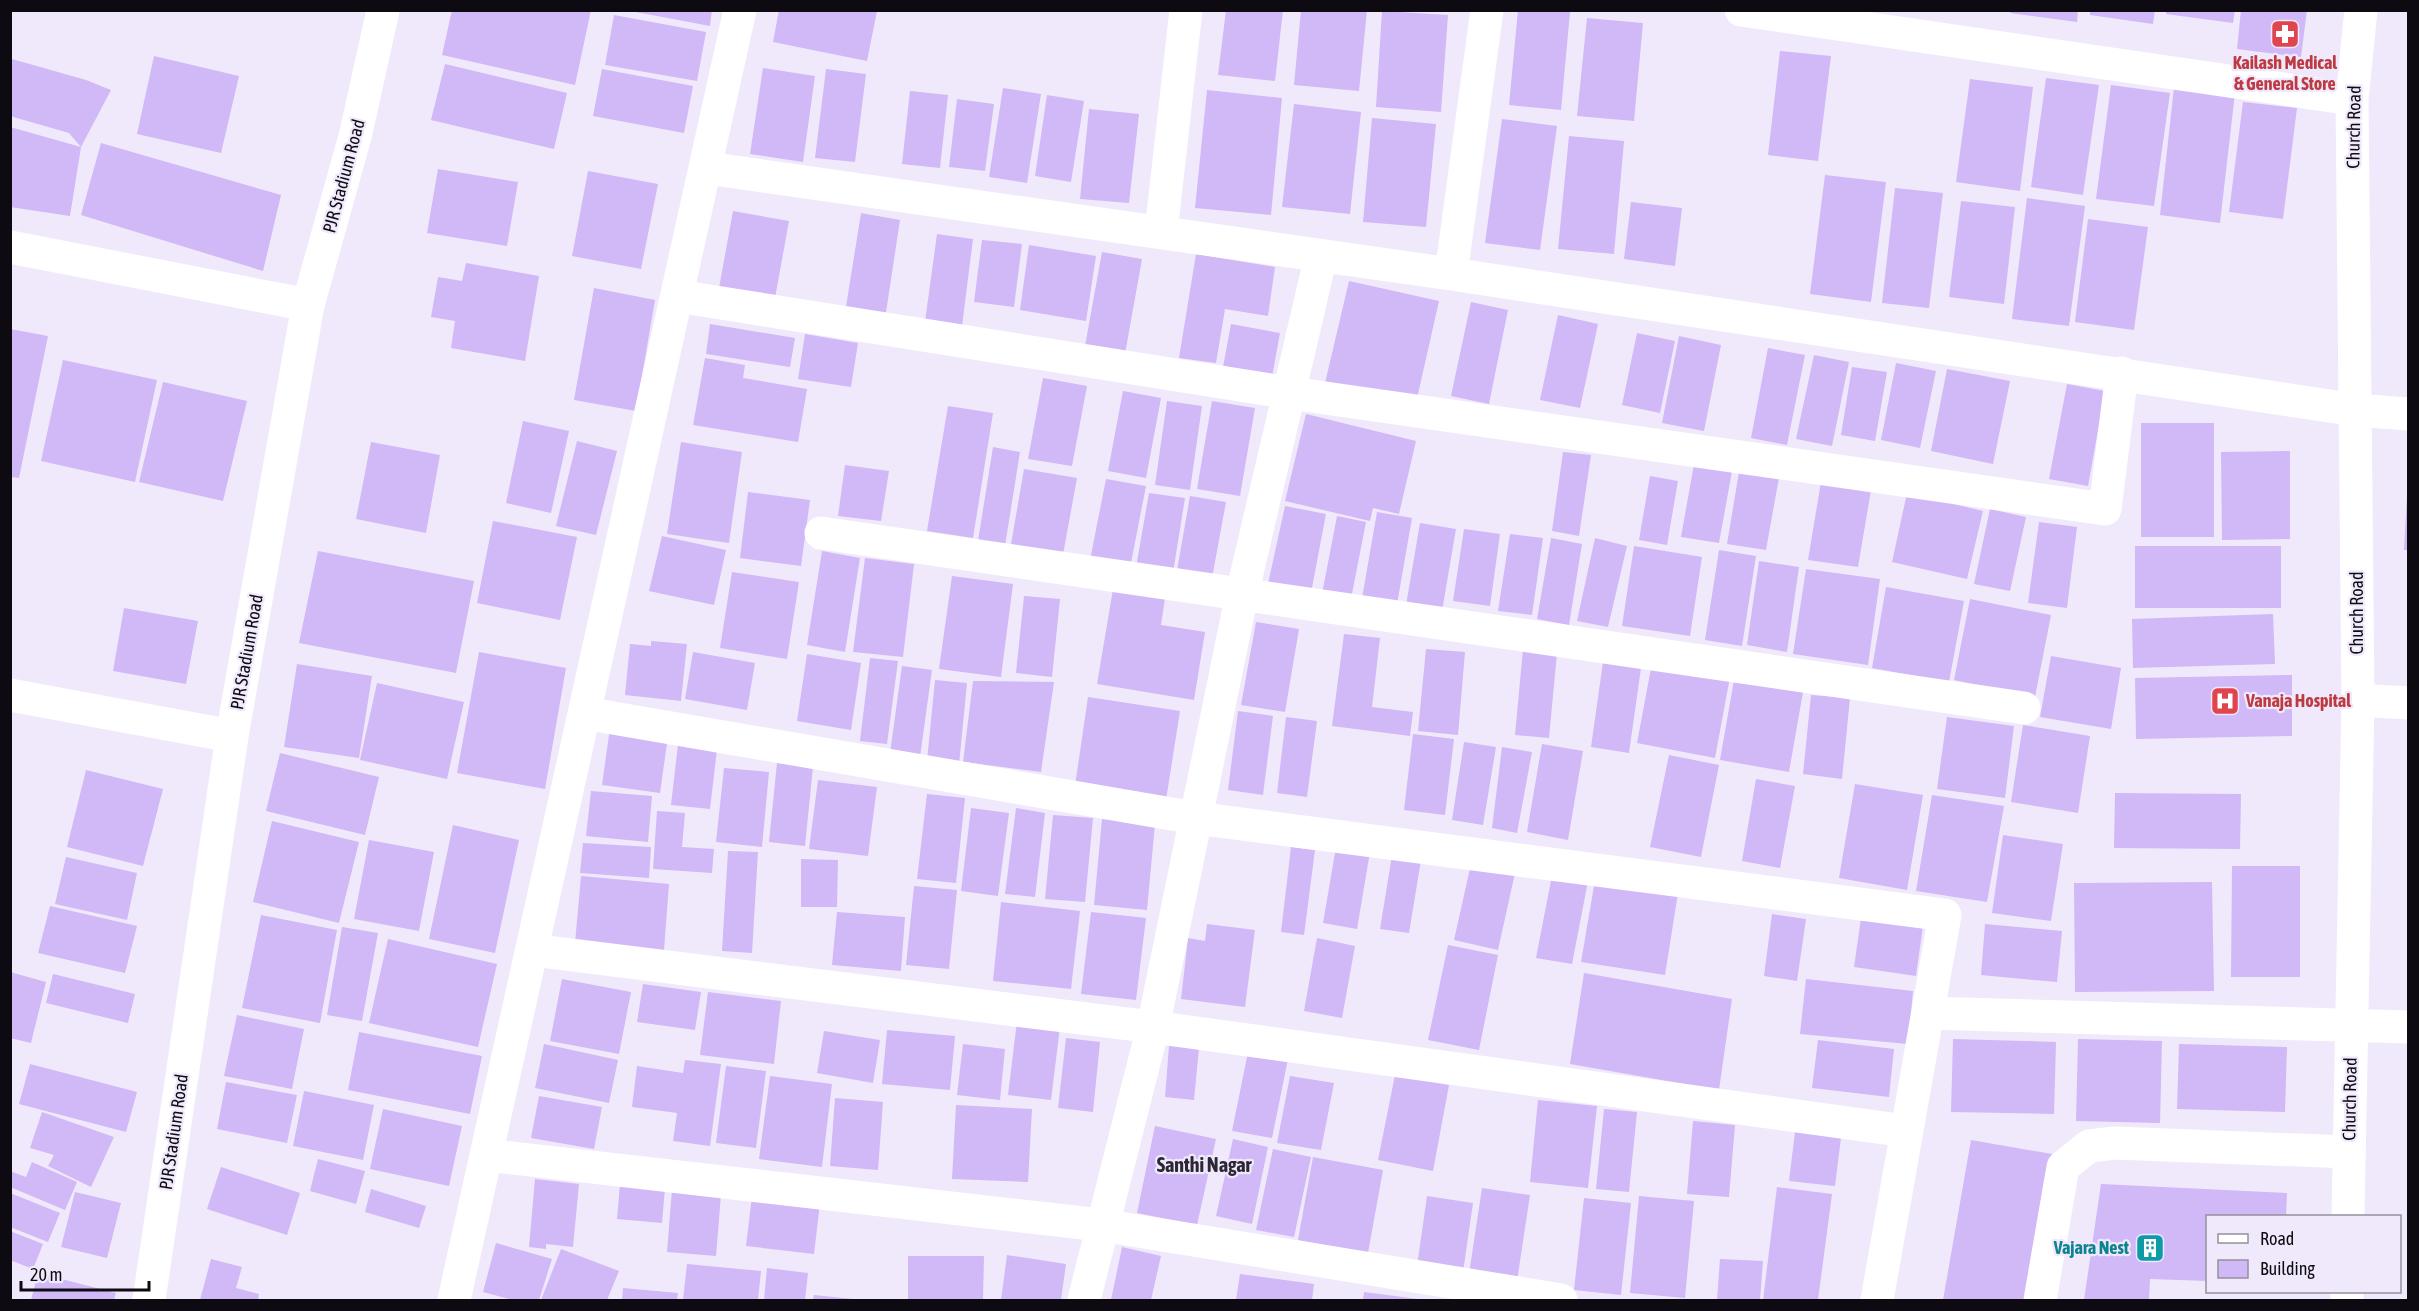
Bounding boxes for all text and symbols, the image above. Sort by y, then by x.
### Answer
pharmacy icon: Kailash Medical & General Store [2269,18,2301,50]
place label: Kailash Medical & General Store [2233,52,2337,94]
street label: Church Road [2342,85,2365,169]
street label: PJR Stadium Road [318,117,369,235]
street label: Church Road [2346,571,2367,655]
street label: PJR Stadium Road [226,593,267,711]
hospital icon: Vanaja Hospital [2209,685,2241,717]
place label: Vanaja Hospital [2245,690,2351,711]
street label: Church Road [2338,1057,2361,1141]
street label: PJR Stadium Road [155,1073,192,1191]
district label: Santhi Nagar [1157,1153,1252,1176]
legend [2206,1215,2401,1293]
text: Road [2260,1228,2294,1249]
building icon: Vajara Nest [2134,1232,2166,1264]
place label: Vajara Nest [2053,1237,2130,1258]
scale bar [21,1254,148,1292]
text: Building [2260,1258,2315,1279]
text: 20 m [30,1264,62,1285]

